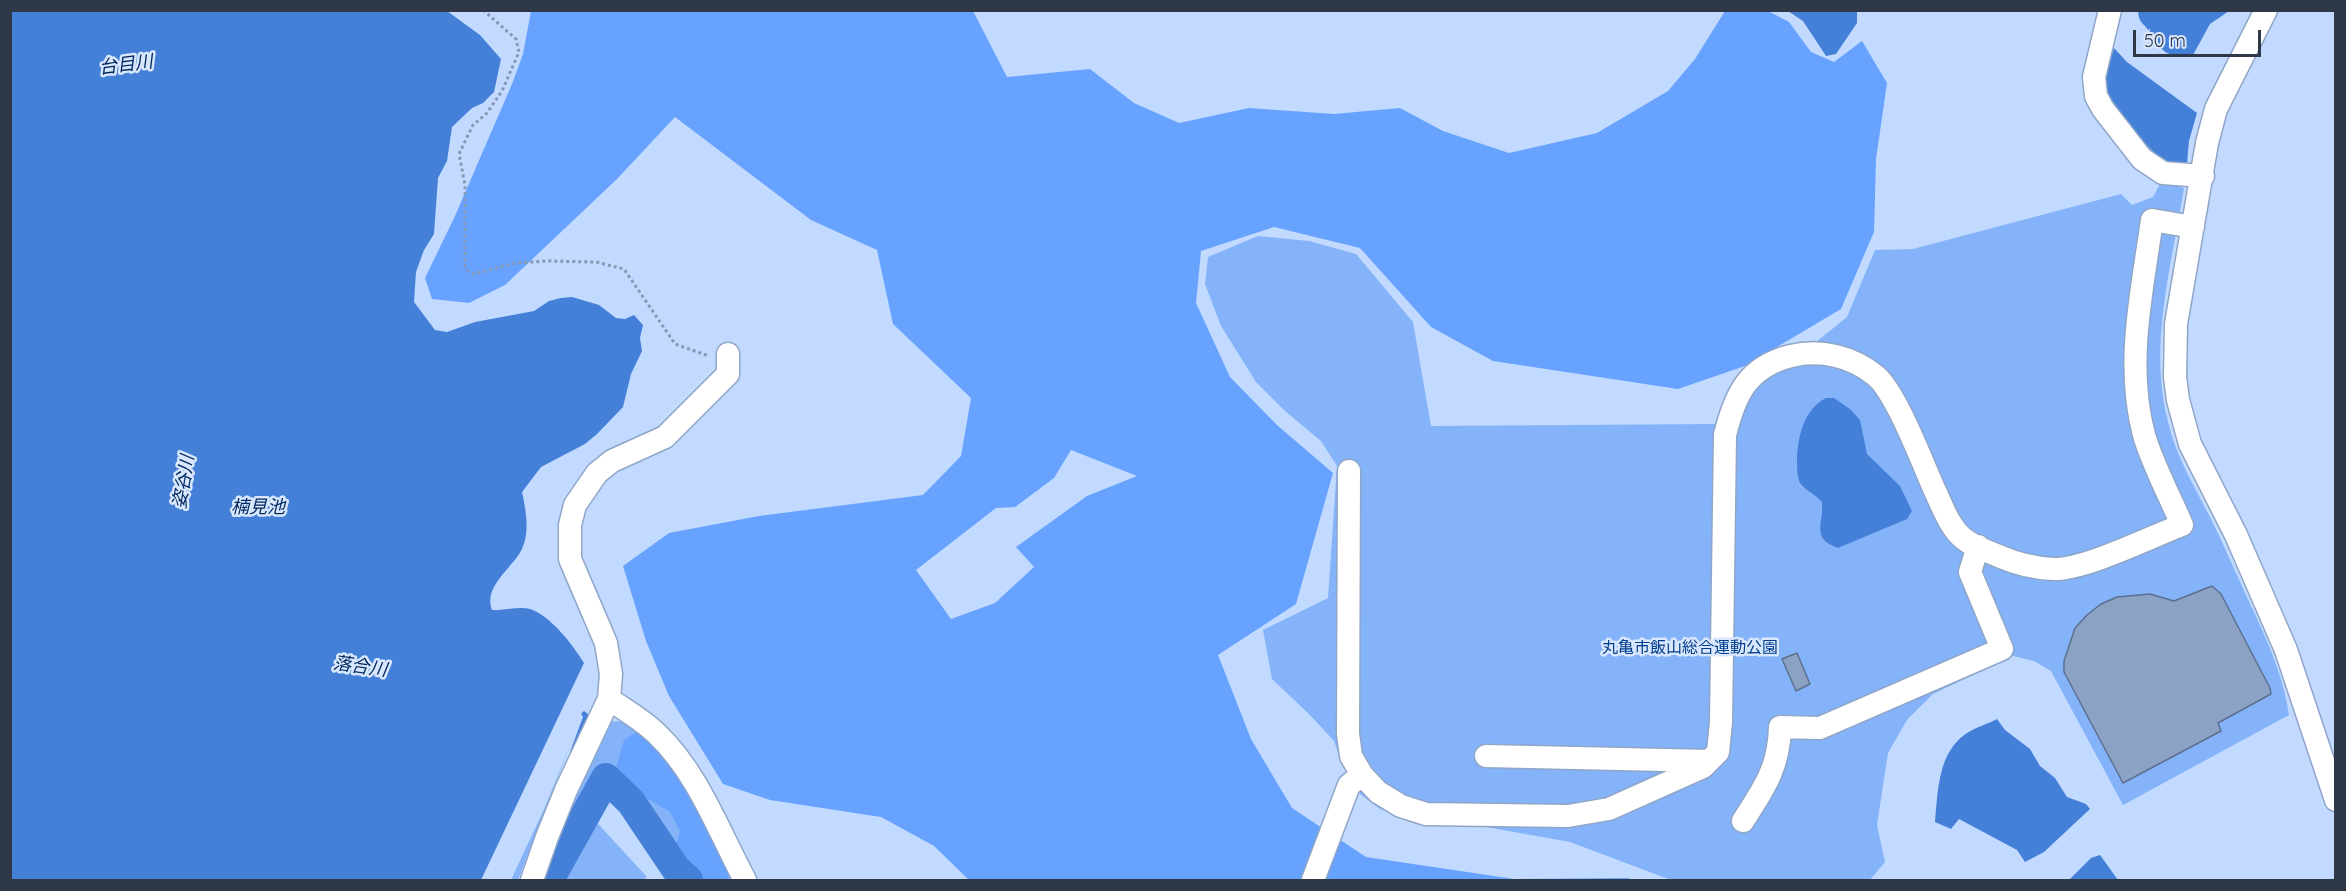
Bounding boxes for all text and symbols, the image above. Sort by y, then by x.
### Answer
scale bar [2136,18,2264,56]
text: 50 m [2144,29,2186,52]
water label: 台目川 [98,51,154,79]
water label: 姿谷川 [169,454,199,510]
water label: 楠見池 [231,497,285,519]
park label: 丸亀市飯山総合運動公園 [1602,638,1778,658]
water label: 落合川 [332,653,388,681]

